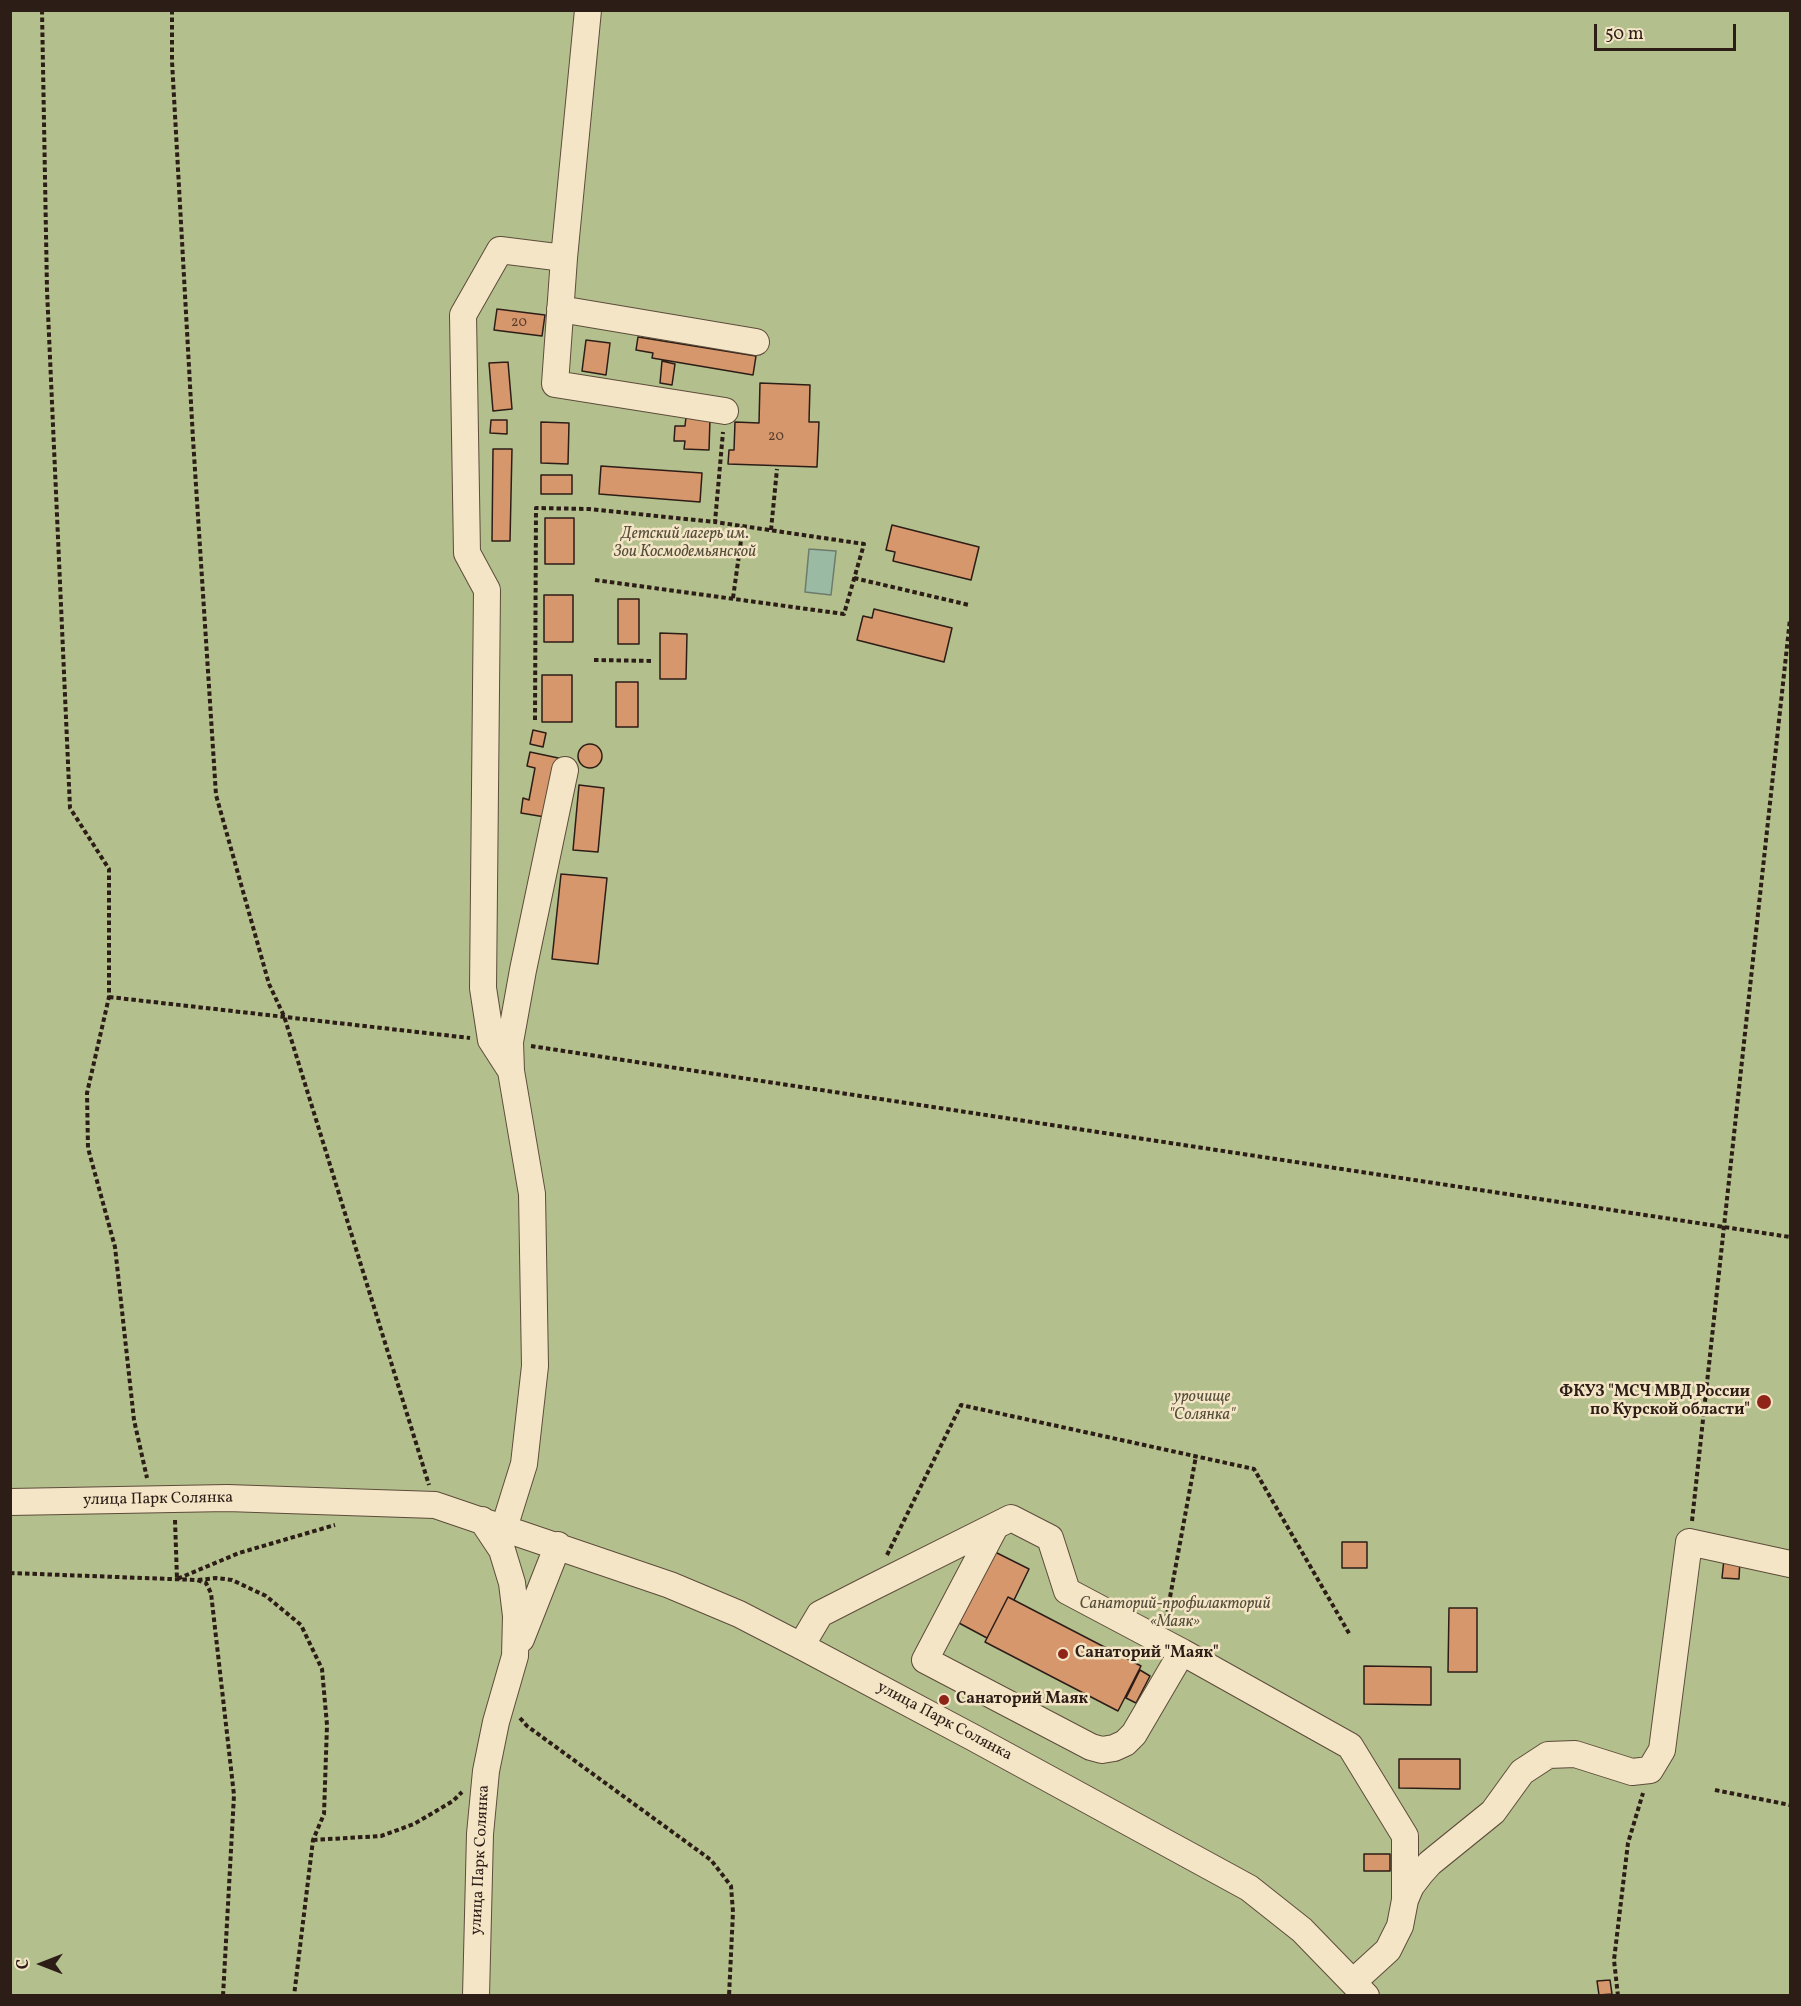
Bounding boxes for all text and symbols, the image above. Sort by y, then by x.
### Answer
scale bar [1597,12,1740,50]
text: 50 m [1605,22,1644,47]
house number: 20 [511,315,527,331]
house number: 20 [768,429,784,445]
park label: Детский лагерь им. Зои Космодемьянской [614,525,756,563]
place label: ФКУЗ "МСЧ МВД России по Курской области" [1559,1383,1750,1421]
park label: урочище "Солянка" [1169,1388,1235,1426]
marker: ФКУЗ "МСЧ МВД России по Курской области" [1755,1393,1773,1411]
street label: улица Парк Солянка [83,1489,233,1511]
park label: Санаторий-профилакторий «Маяк» [1079,1595,1271,1633]
place label: Санаторий "Маяк" [1075,1644,1219,1664]
marker: Санаторий "Маяк" [1056,1647,1070,1661]
street label: улица Парк Солянка [873,1678,1015,1766]
place label: Санаторий Маяк [956,1690,1088,1710]
marker: Санаторий Маяк [937,1693,951,1707]
street label: улица Парк Солянка [467,1784,495,1936]
north arrow [12,1934,72,1994]
text: С [13,1959,35,1969]

